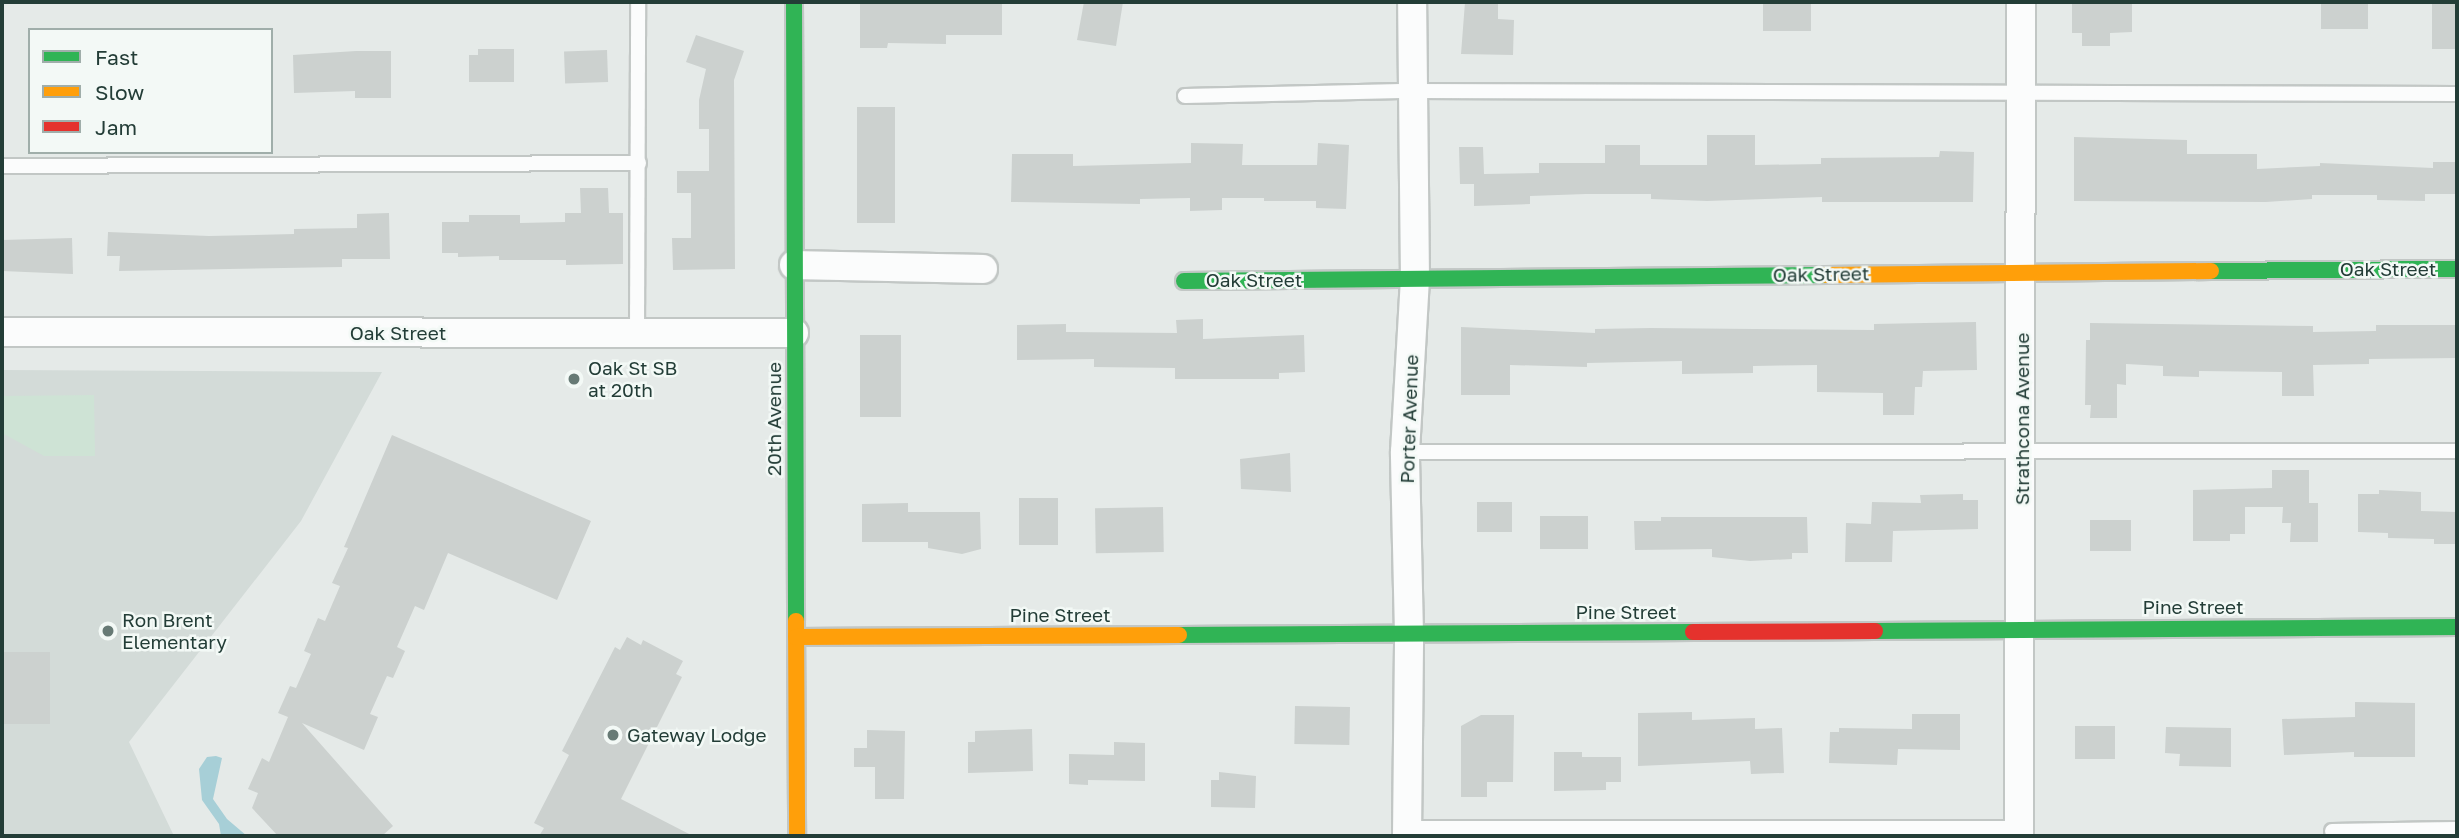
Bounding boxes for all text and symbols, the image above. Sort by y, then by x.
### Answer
legend [28,28,273,154]
text: Fast [95,44,138,70]
text: Slow [95,79,144,105]
text: Jam [95,114,137,140]
street label: Oak Street [2340,258,2436,280]
street label: Oak Street [1773,262,1869,286]
street label: Oak Street [1206,269,1302,291]
street label: Oak Street [350,322,446,344]
street label: Strathcona Avenue [2011,333,2033,505]
street label: Porter Avenue [1395,354,1423,484]
place label: Oak St SB at 20th [588,357,677,401]
street label: 20th Avenue [763,362,785,476]
marker: Oak St SB at 20th [566,371,582,387]
street label: Pine Street [2142,596,2244,618]
street label: Pine Street [1575,601,1677,623]
street label: Pine Street [1009,604,1111,626]
place label: Ron Brent Elementary [122,609,227,653]
marker: Ron Brent Elementary [100,623,116,639]
place label: Gateway Lodge [627,724,767,746]
marker: Gateway Lodge [605,727,621,743]

